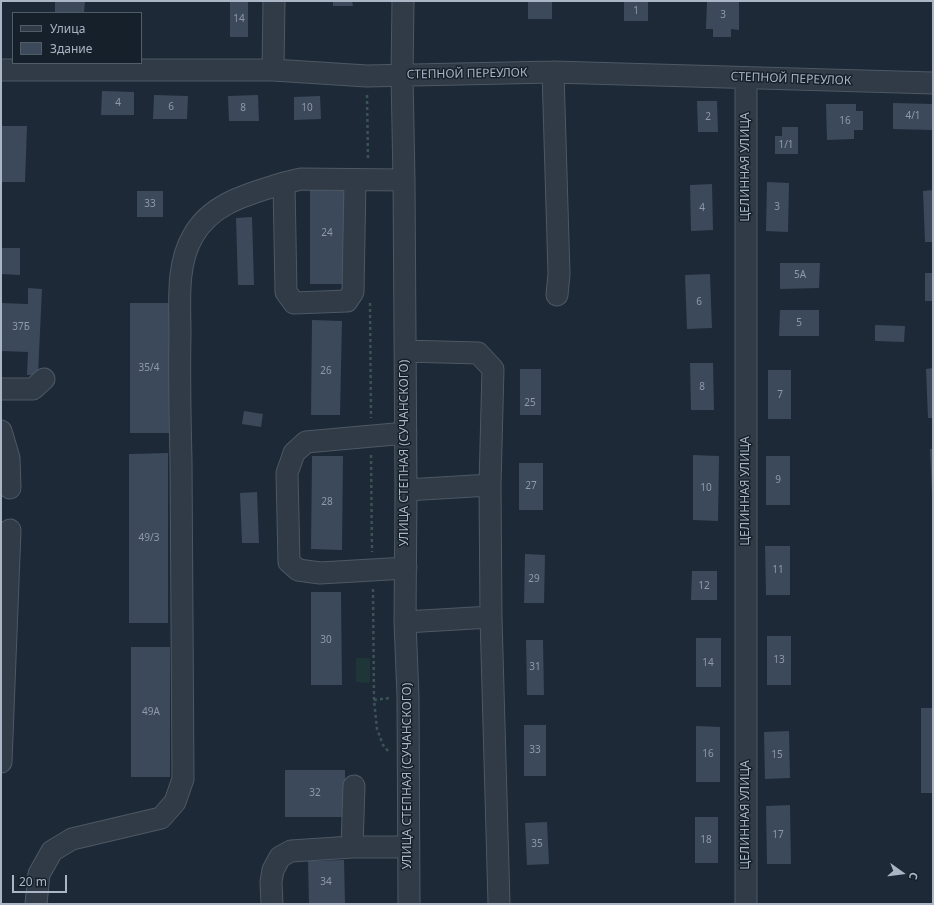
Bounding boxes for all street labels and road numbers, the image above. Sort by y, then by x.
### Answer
street label: СТЕПНОЙ ПЕРЕУЛОК [406,66,528,82]
street label: СТЕПНОЙ ПЕРЕУЛОК [730,70,852,88]
street label: ЦЕЛИННАЯ УЛИЦА [739,112,753,222]
street label: УЛИЦА СТЕПНАЯ (СУЧАНСКОГО) [398,360,412,546]
street label: ЦЕЛИННАЯ УЛИЦА [739,436,753,546]
street label: УЛИЦА СТЕПНАЯ (СУЧАНСКОГО) [401,683,415,869]
street label: ЦЕЛИННАЯ УЛИЦА [739,760,753,870]

